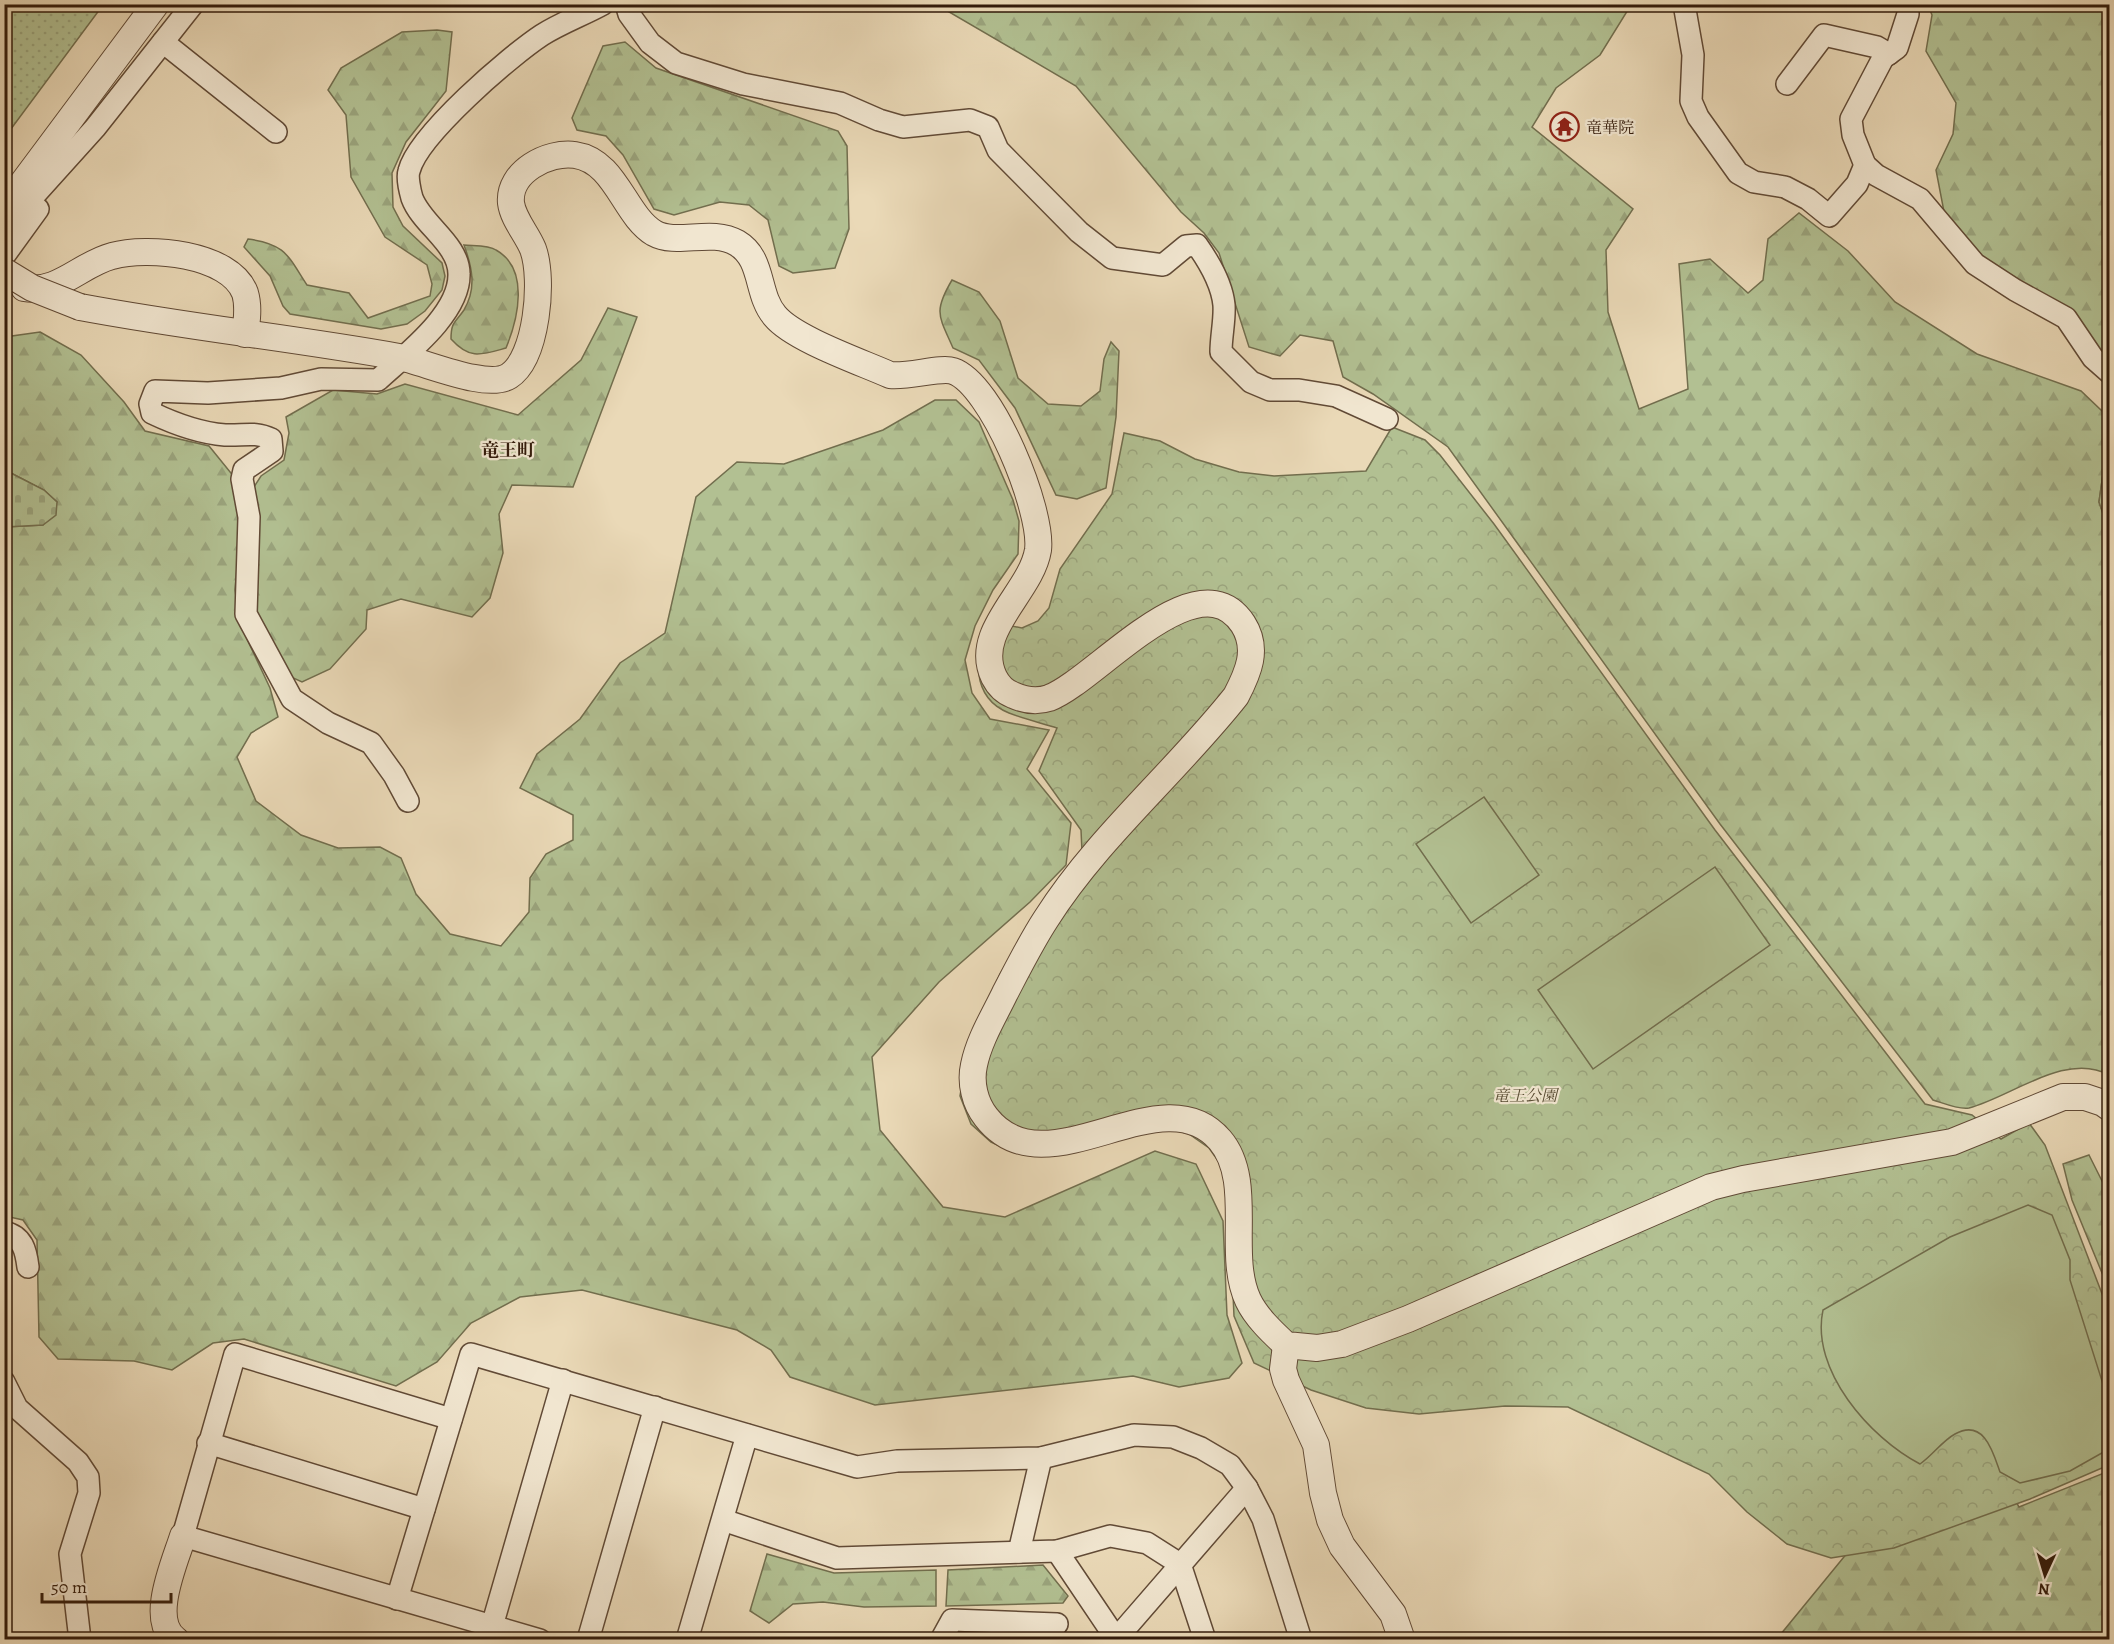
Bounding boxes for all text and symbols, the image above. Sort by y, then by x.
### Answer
temple icon: 竜華院 [1549,111,1581,143]
place label: 竜華院 [1586,117,1634,139]
district label: 竜王町 [481,438,535,462]
park label: 竜王公園 [1493,1085,1560,1107]
north arrow [2015,1545,2075,1605]
scale bar [42,1566,171,1604]
text: 50 m [51,1575,87,1599]
text: N [2037,1578,2051,1600]

